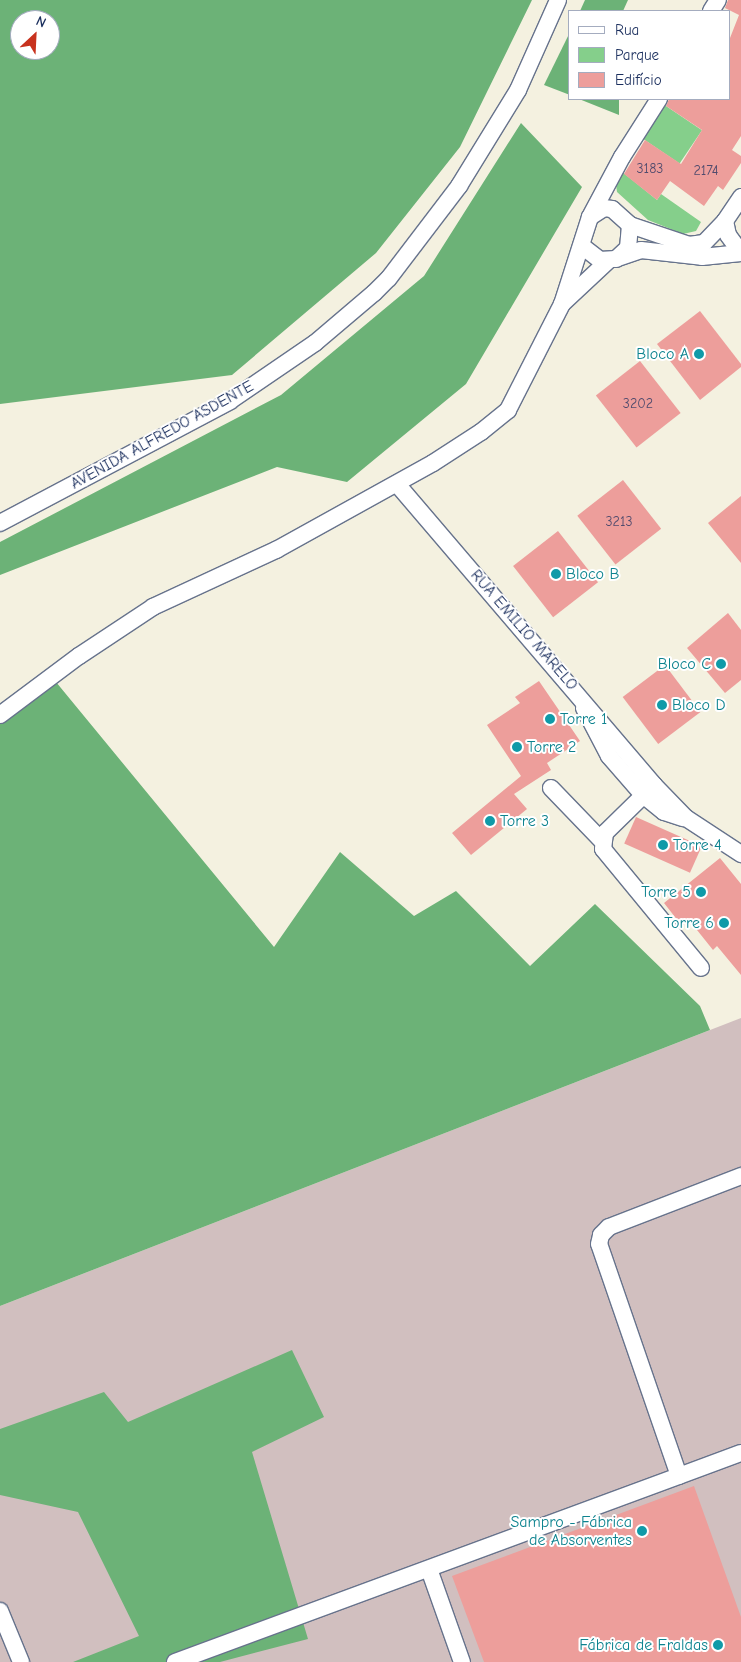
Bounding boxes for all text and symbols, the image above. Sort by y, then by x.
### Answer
north arrow [10,10,60,60]
legend [568,10,731,100]
text: N [33,12,49,31]
text: Rua [615,21,639,39]
text: Parque [615,46,659,64]
text: Edifício [615,71,662,89]
house number: 3183 [637,161,663,177]
house number: 2174 [693,163,719,179]
place label: Bloco A [636,344,689,364]
marker: Bloco A [693,348,705,360]
street label: AVENIDA ALFREDO ASDENTE [67,377,257,493]
house number: 3202 [623,396,653,412]
house number: 3213 [605,514,633,530]
place label: Bloco B [566,564,619,584]
street label: RUA EMILIO MARELO [466,566,582,694]
marker: Bloco B [550,568,562,580]
place label: Bloco C [658,654,711,674]
marker: Bloco C [715,658,727,670]
place label: Bloco D [672,695,725,715]
marker: Bloco D [656,699,668,711]
place label: Torre 1 [560,709,607,729]
marker: Torre 1 [544,713,556,725]
place label: Torre 2 [527,737,576,757]
marker: Torre 2 [511,741,523,753]
place label: Torre 3 [500,811,549,831]
marker: Torre 3 [484,815,496,827]
place label: Torre 4 [673,835,722,855]
marker: Torre 4 [657,839,669,851]
place label: Torre 5 [641,882,691,902]
marker: Torre 5 [695,886,707,898]
place label: Torre 6 [664,913,714,933]
marker: Torre 6 [718,917,730,929]
place label: Sampro - Fábrica de Absorventes [510,1512,632,1550]
marker: Sampro - Fábrica de Absorventes [636,1525,648,1537]
place label: Fábrica de Fraldas [579,1635,708,1655]
marker: Fábrica de Fraldas [712,1639,724,1651]

